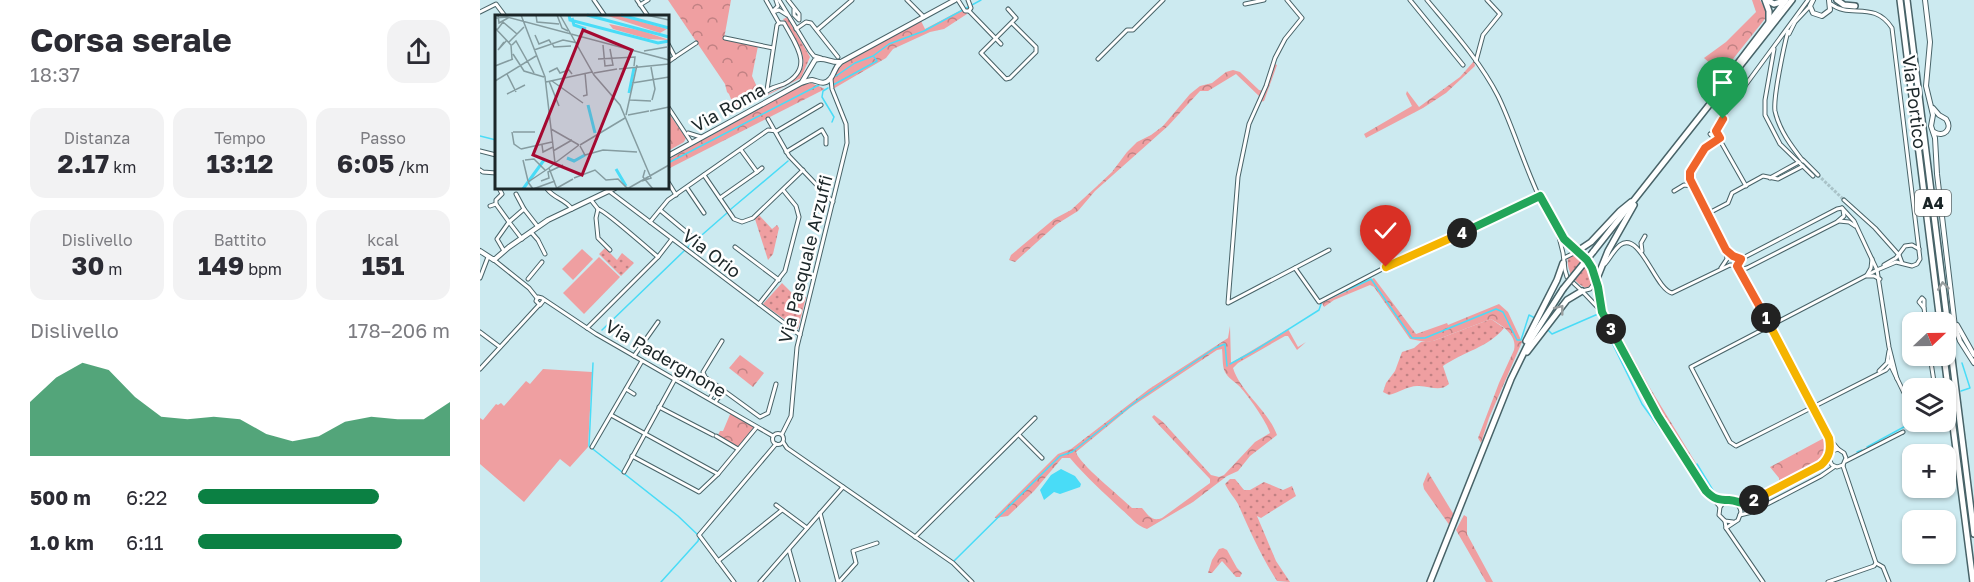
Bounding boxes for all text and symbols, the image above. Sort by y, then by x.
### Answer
inset map [495,15,669,189]
text: Corsa serale [30,20,232,59]
button: share [387,20,450,83]
street label: Via Portico [1898,54,1932,150]
pin [1697,57,1748,119]
text: 18:37 [30,62,80,86]
icon: arrive [1706,66,1739,99]
street label: Via Roma [687,78,769,136]
text: Distanza [64,128,130,148]
text: Tempo [214,128,266,148]
text: Passo [360,128,406,148]
text: 2.17 [58,148,109,179]
text: 13:12 [207,148,273,179]
text: 6:05 [337,148,394,179]
text: km [109,157,136,177]
text: /km [394,157,429,177]
street label: Via Pasquale Arzuffi [773,172,837,346]
road number: A4 [1915,190,1951,216]
pin [1360,205,1411,267]
icon: check [1369,214,1402,247]
pin: 4 [1447,218,1477,248]
text: 4 [1457,223,1467,243]
street label: Via Orio [678,224,746,282]
text: Dislivello [62,230,132,250]
text: Battito [214,230,266,250]
text: kcal [367,230,399,250]
text: 30 [72,250,104,281]
text: 149 [198,250,244,281]
text: 151 [362,250,404,281]
text: m [104,259,122,279]
text: bpm [244,259,282,279]
one-way arrow [1938,281,1950,290]
pin: 1 [1751,303,1781,333]
one-way arrow [1553,304,1564,315]
text: 1 [1762,308,1770,328]
north arrow [1902,312,1956,366]
map controls [1902,312,1956,564]
street label: Via Padergnone [602,314,730,402]
pin: 3 [1596,314,1626,344]
text: Dislivello [30,318,119,342]
text: 178–206 m [348,318,450,342]
text: 3 [1606,319,1616,339]
button: layers [1902,378,1956,432]
button: + [1902,444,1956,498]
text: 500 m [30,485,91,509]
text: 6:22 [126,485,167,509]
pin: 2 [1739,485,1769,515]
text: 2 [1749,490,1759,510]
button: − [1902,510,1956,564]
text: 1.0 km [30,530,94,554]
text: 6:11 [126,530,164,554]

